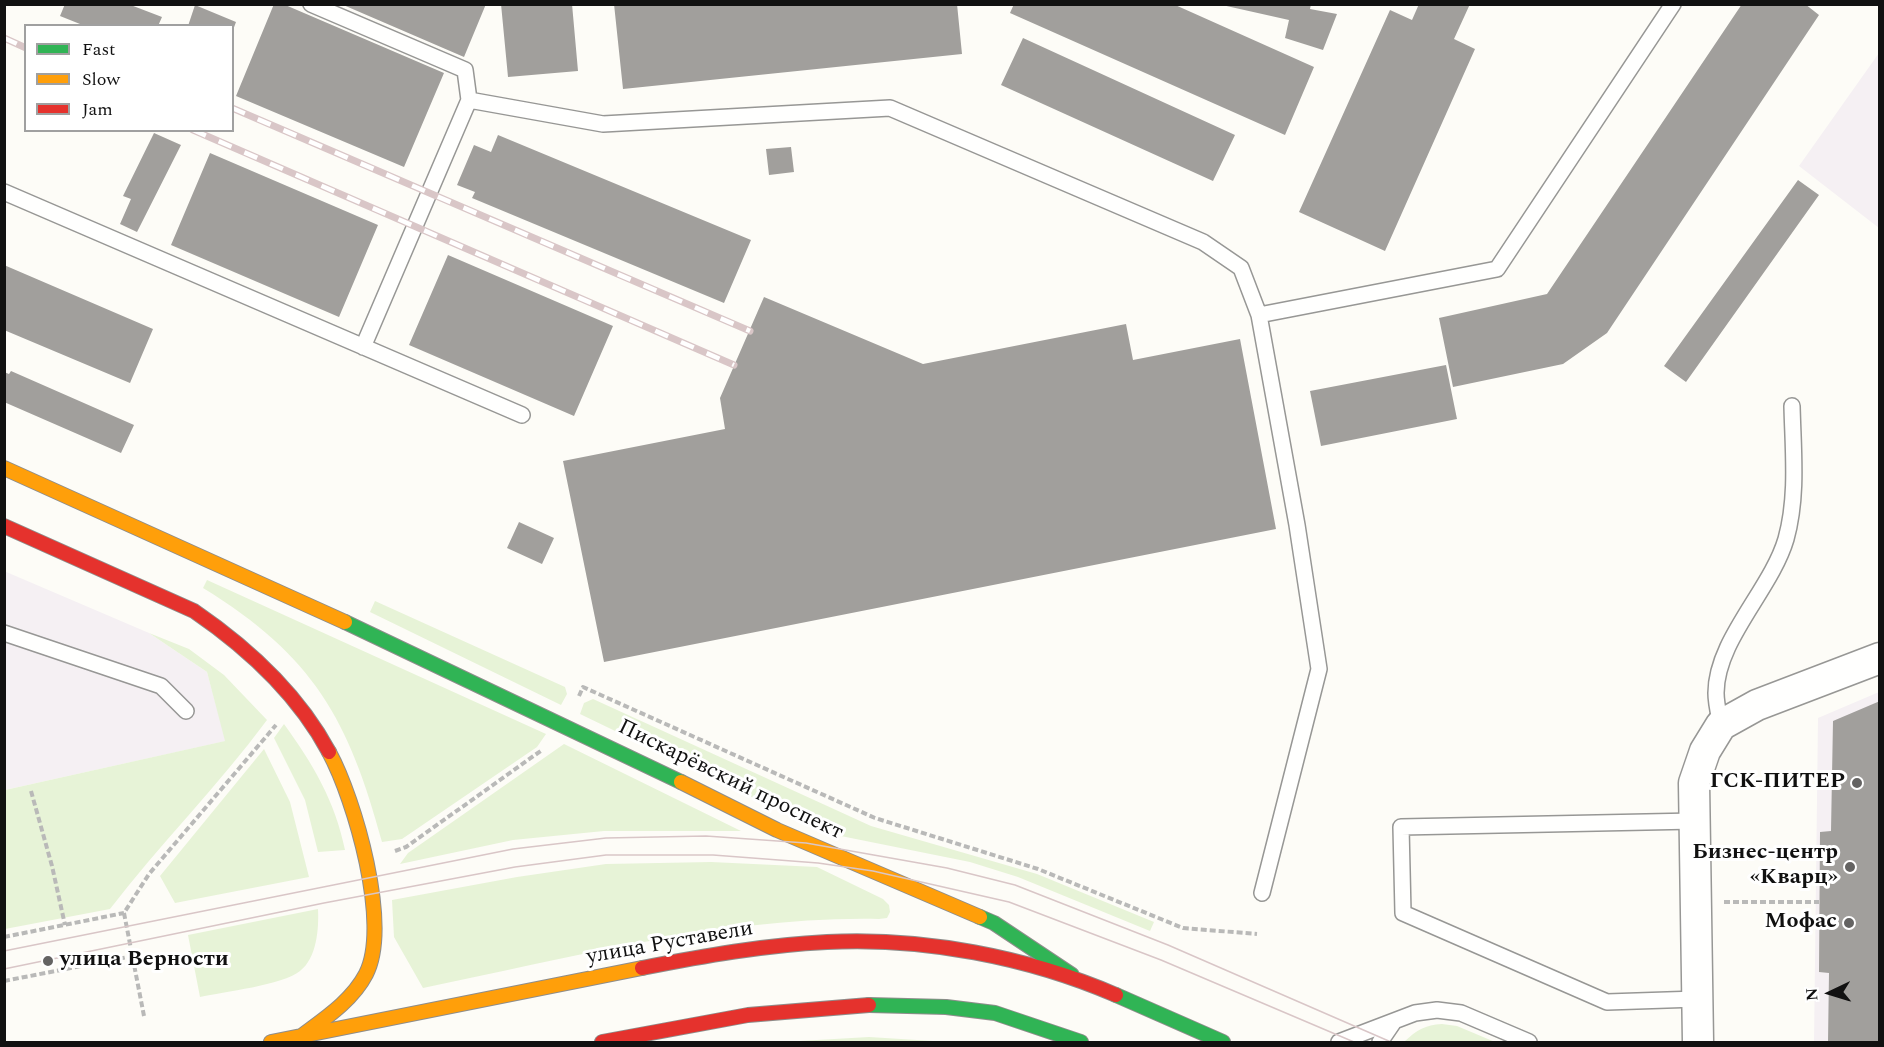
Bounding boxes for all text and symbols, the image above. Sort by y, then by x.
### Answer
legend [24,24,234,132]
text: Fast [82,36,115,63]
text: Slow [82,66,120,93]
text: Jam [82,96,113,123]
street label: Пискарёвский проспект [613,715,847,847]
place label: ГСК-ПИТЕР [1710,770,1845,796]
marker: ГСК-ПИТЕР [1850,776,1864,790]
place label: Бизнес-центр «Кварц» [1692,841,1838,892]
marker: Бизнес-центр «Кварц» [1843,860,1857,874]
place label: Мофас [1765,910,1837,936]
street label: улица Руставели [585,916,755,972]
marker: Мофас [1842,916,1856,930]
place label: улица Верности [60,948,229,974]
marker: улица Верности [41,954,55,968]
north arrow [1800,963,1860,1023]
text: N [1800,987,1824,1002]

